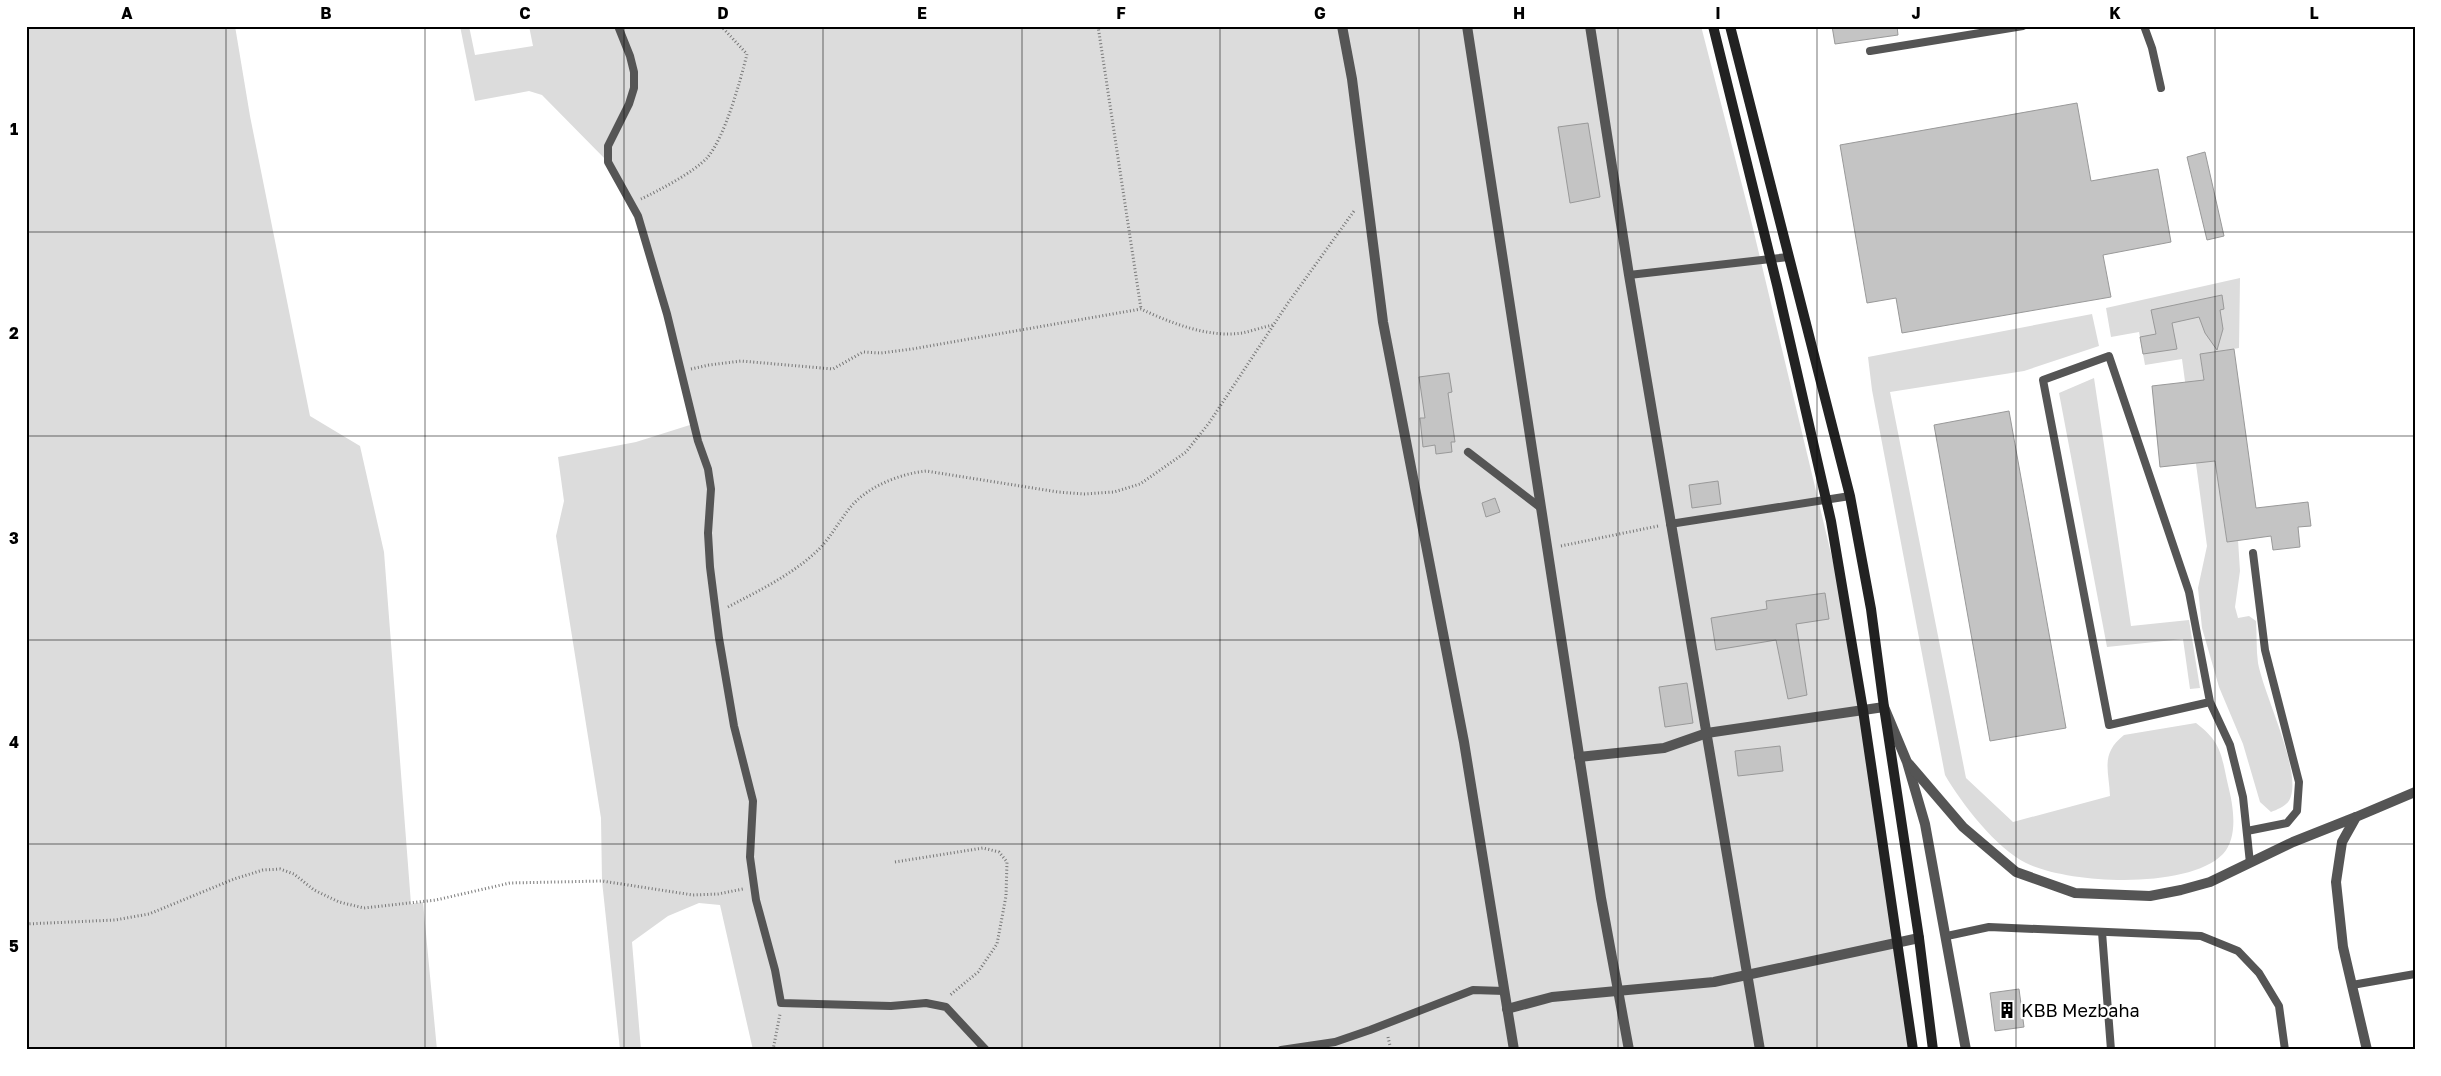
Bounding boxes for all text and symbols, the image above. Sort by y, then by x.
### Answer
text: A [121,3,133,23]
text: B [320,3,332,23]
text: C [519,3,531,23]
text: D [717,3,729,23]
text: E [917,3,927,23]
text: F [1116,3,1126,23]
text: G [1314,3,1326,23]
text: H [1513,3,1525,23]
text: I [1715,3,1721,23]
text: J [1911,3,1921,23]
text: K [2109,3,2121,23]
text: L [2309,3,2319,23]
text: 1 [10,119,18,139]
text: 2 [9,323,19,343]
text: 3 [9,528,19,548]
text: 4 [9,732,19,752]
text: 5 [9,936,19,956]
place label: KBB Mezbaha [2021,999,2140,1021]
building icon: KBB Mezbaha [1997,1000,2017,1020]

